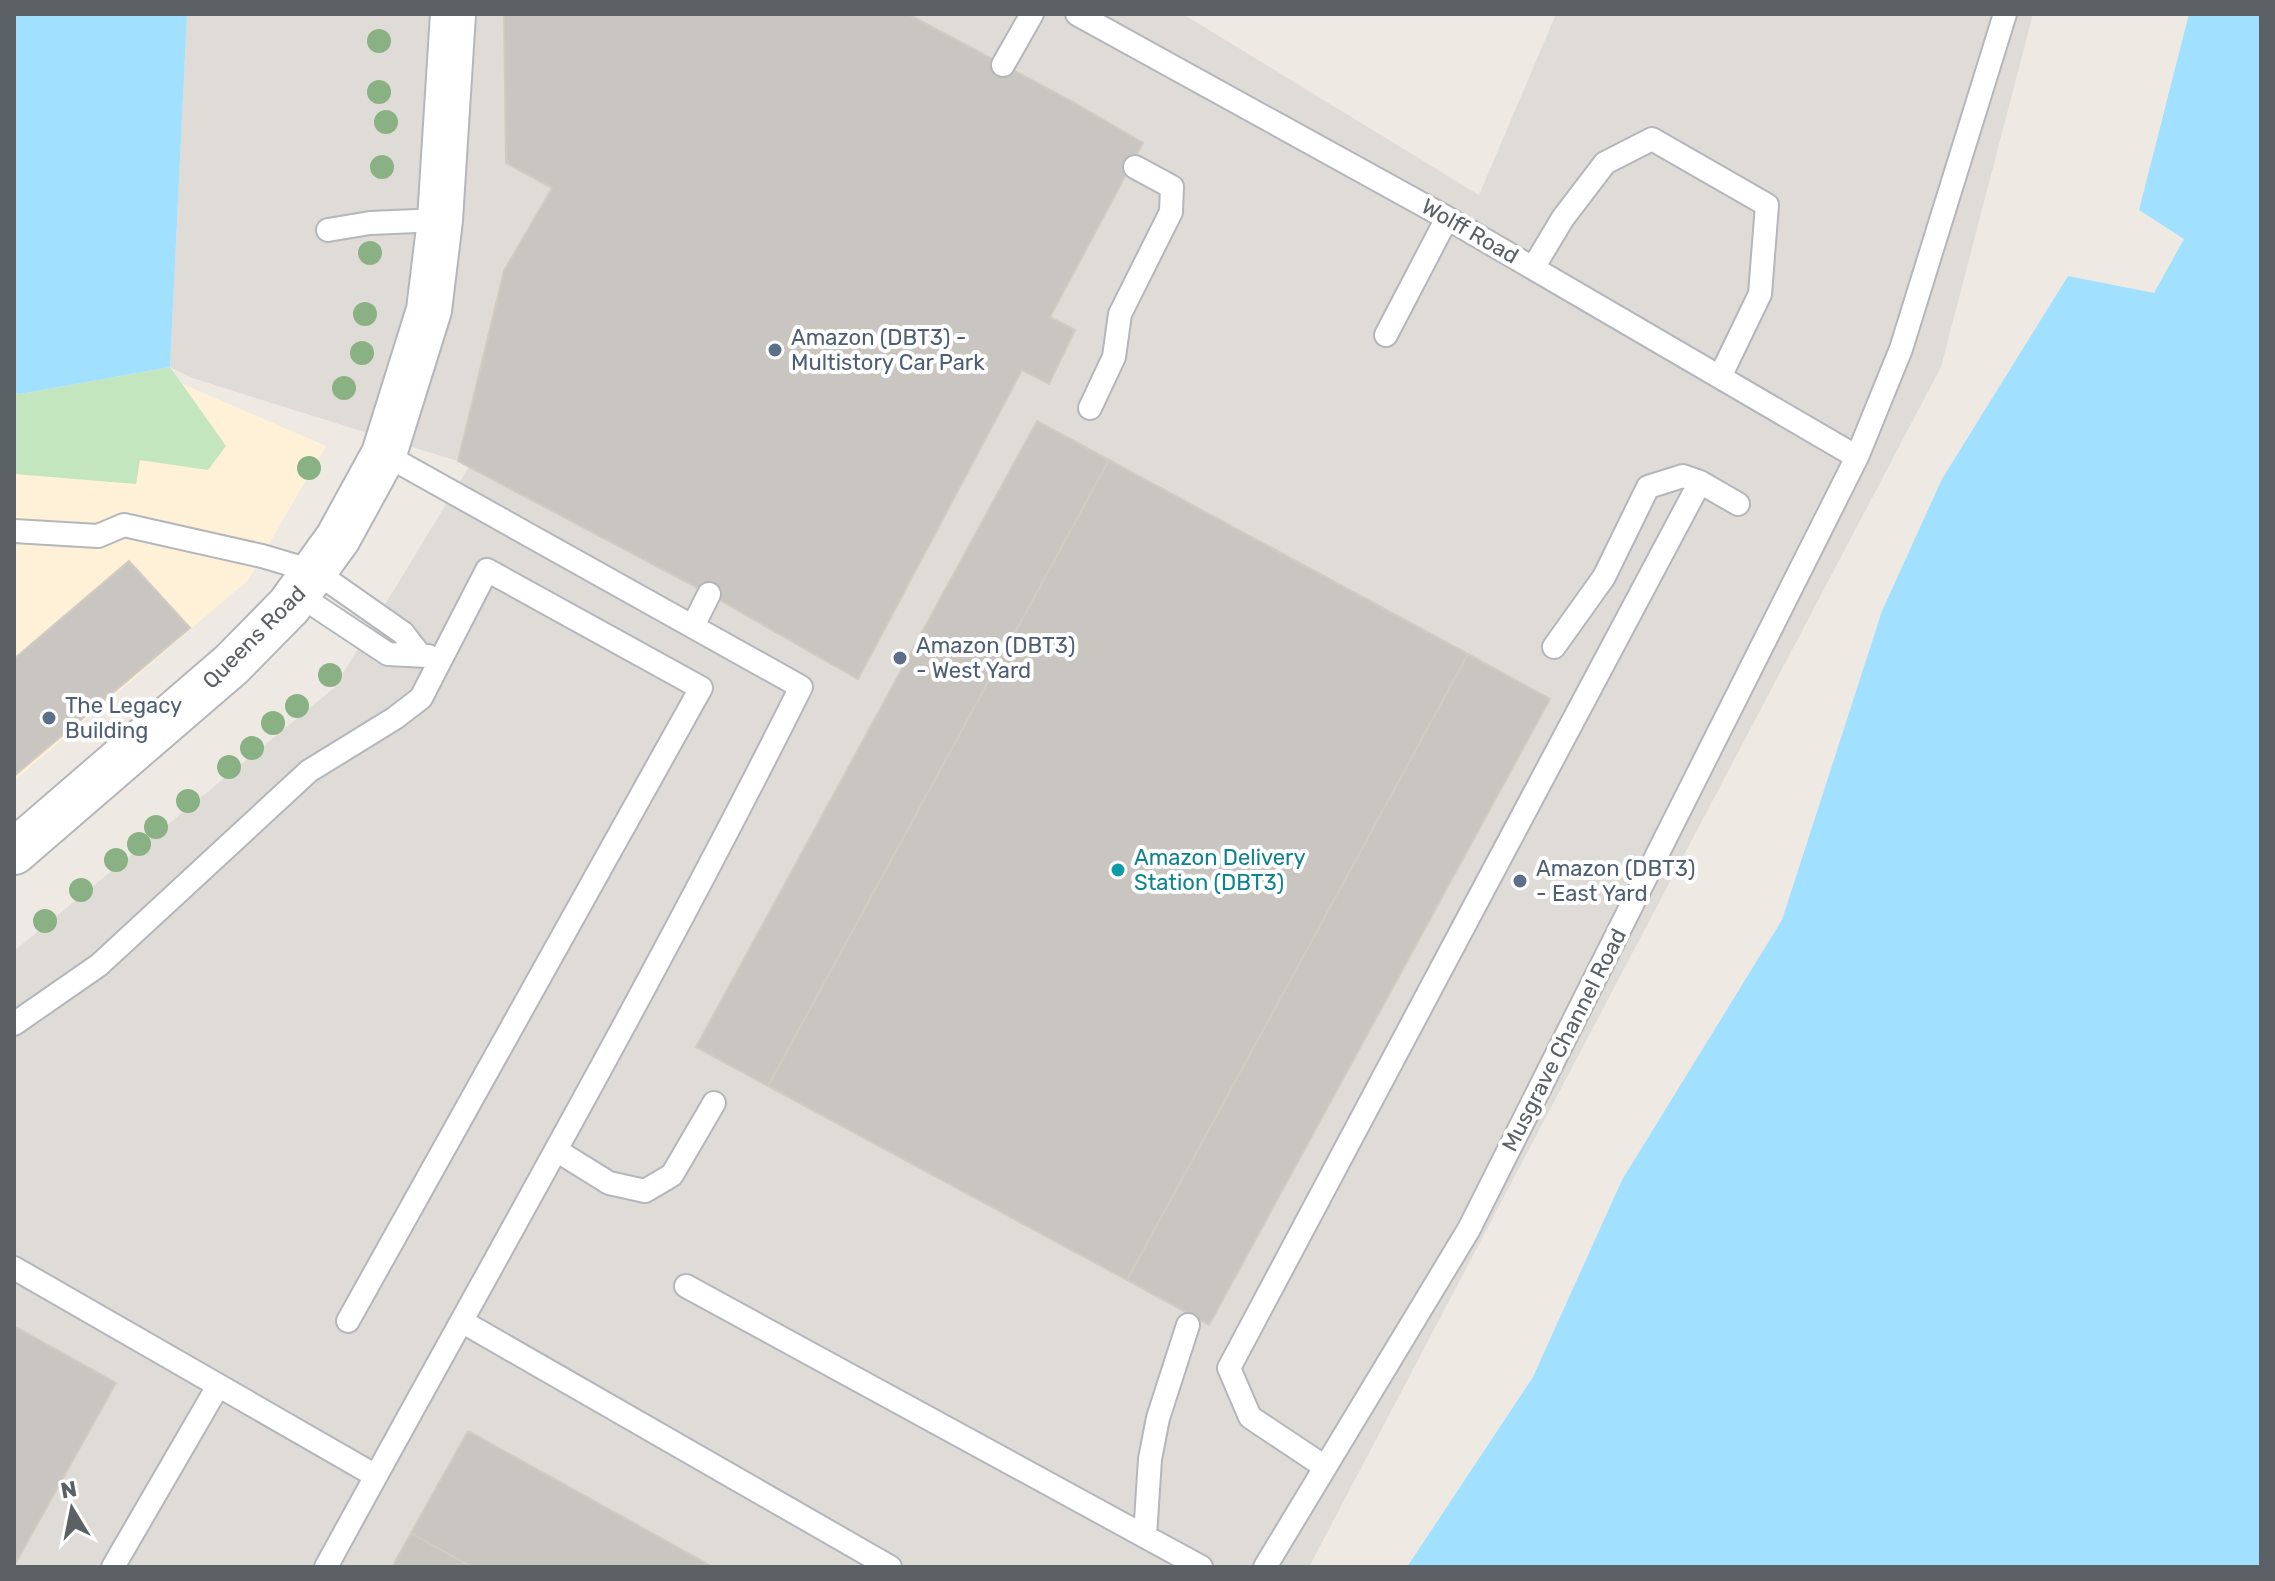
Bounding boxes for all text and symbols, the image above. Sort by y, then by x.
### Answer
street label: Wolff Road [1417,192,1523,270]
place label: Amazon (DBT3) - Multistory Car Park [791,324,985,376]
marker: Amazon (DBT3) - Multistory Car Park [766,341,784,359]
street label: Queens Road [197,580,311,694]
place label: Amazon (DBT3) - West Yard [916,632,1075,684]
marker: Amazon (DBT3) - West Yard [891,649,909,667]
place label: The Legacy Building [65,692,182,744]
marker: The Legacy Building [40,709,58,727]
place label: Amazon Delivery Station (DBT3) [1134,844,1306,896]
place label: Amazon (DBT3) - East Yard [1536,855,1695,907]
marker: Amazon Delivery Station (DBT3) [1109,861,1127,879]
marker: Amazon (DBT3) - East Yard [1511,872,1529,890]
street label: Musgrave Channel Road [1496,924,1632,1156]
north arrow [32,1469,112,1549]
text: N [58,1475,79,1504]

